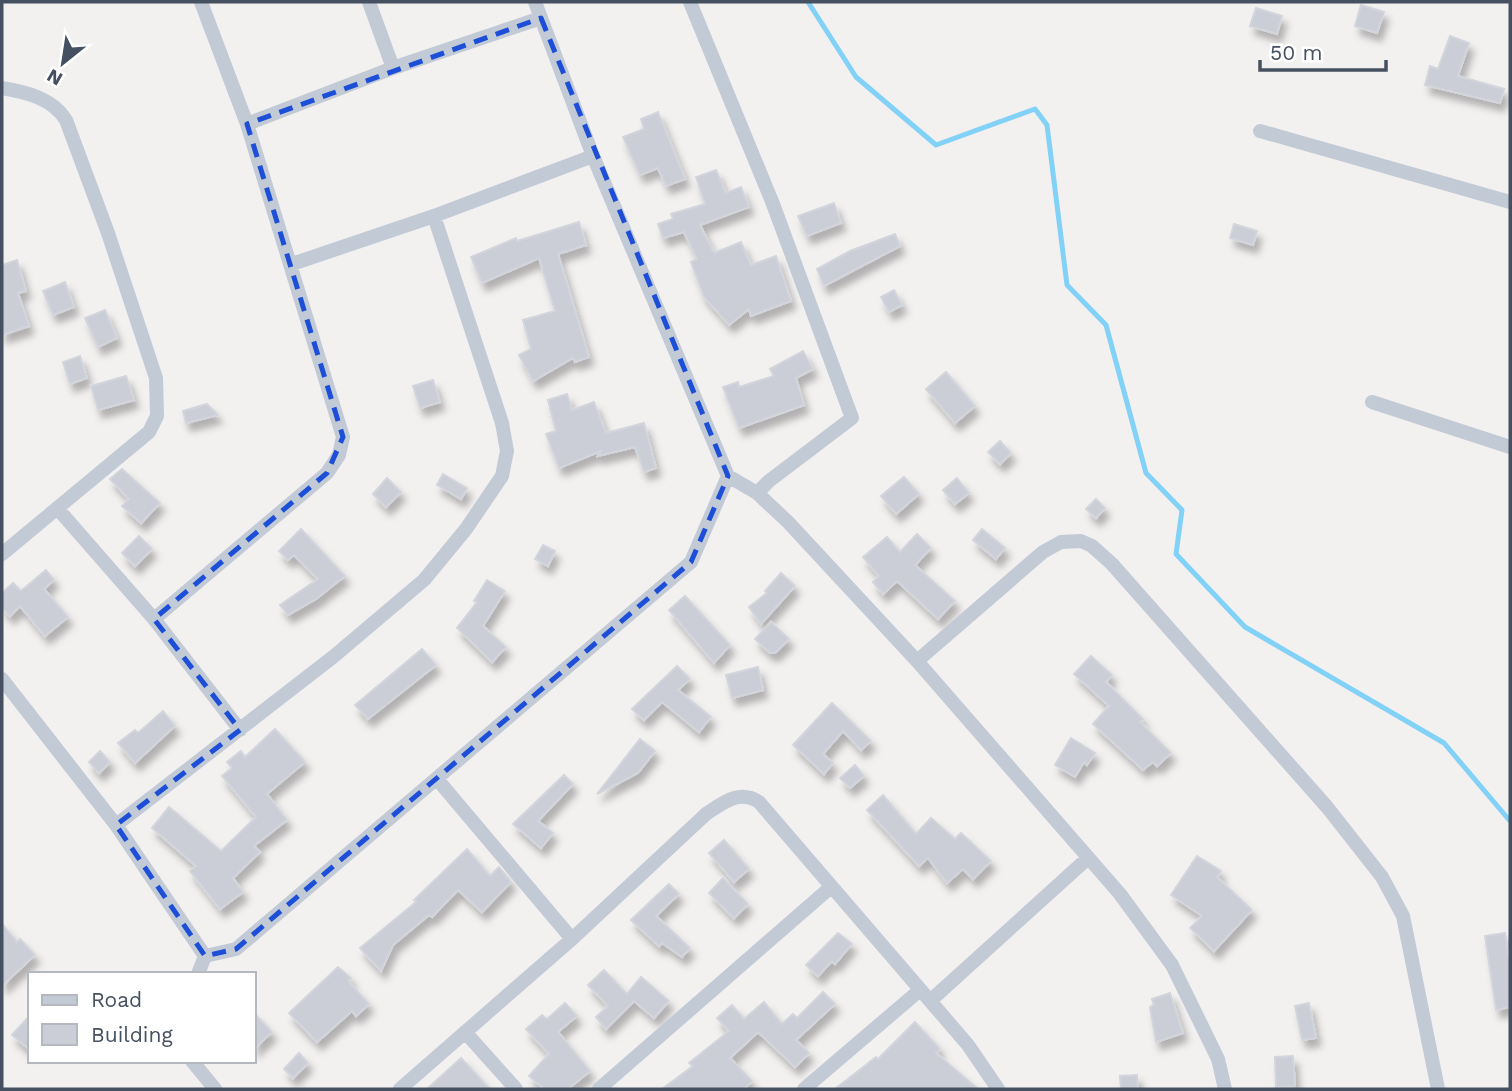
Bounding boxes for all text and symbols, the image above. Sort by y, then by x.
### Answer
north arrow [28,28,98,98]
scale bar [1260,28,1386,72]
text: 50 m [1270,40,1322,65]
text: N [43,64,67,91]
legend [28,972,256,1063]
text: Road [91,987,142,1012]
text: Building [91,1022,173,1047]

